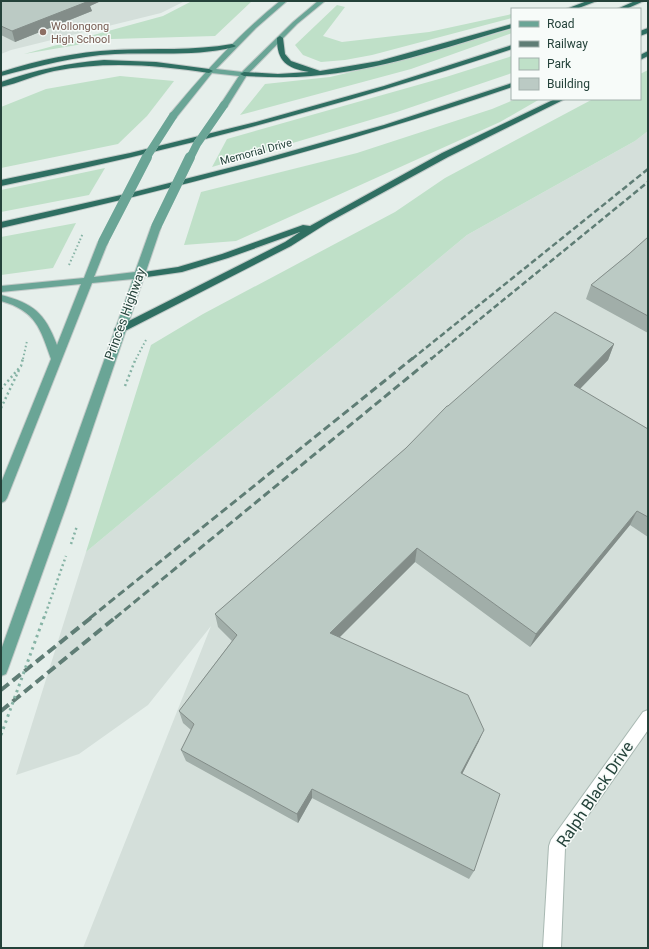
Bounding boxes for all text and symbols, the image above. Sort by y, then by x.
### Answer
legend [511,8,641,100]
text: Road [547,17,575,31]
place label: Wollongong High School [51,20,110,46]
marker: Wollongong High School [38,27,48,37]
text: Railway [547,37,588,51]
text: Park [547,57,572,71]
text: Building [547,77,590,91]
street label: Memorial Drive [219,136,294,168]
street label: Princes Highway [101,266,149,362]
street label: Ralph Black Drive [553,738,637,850]

